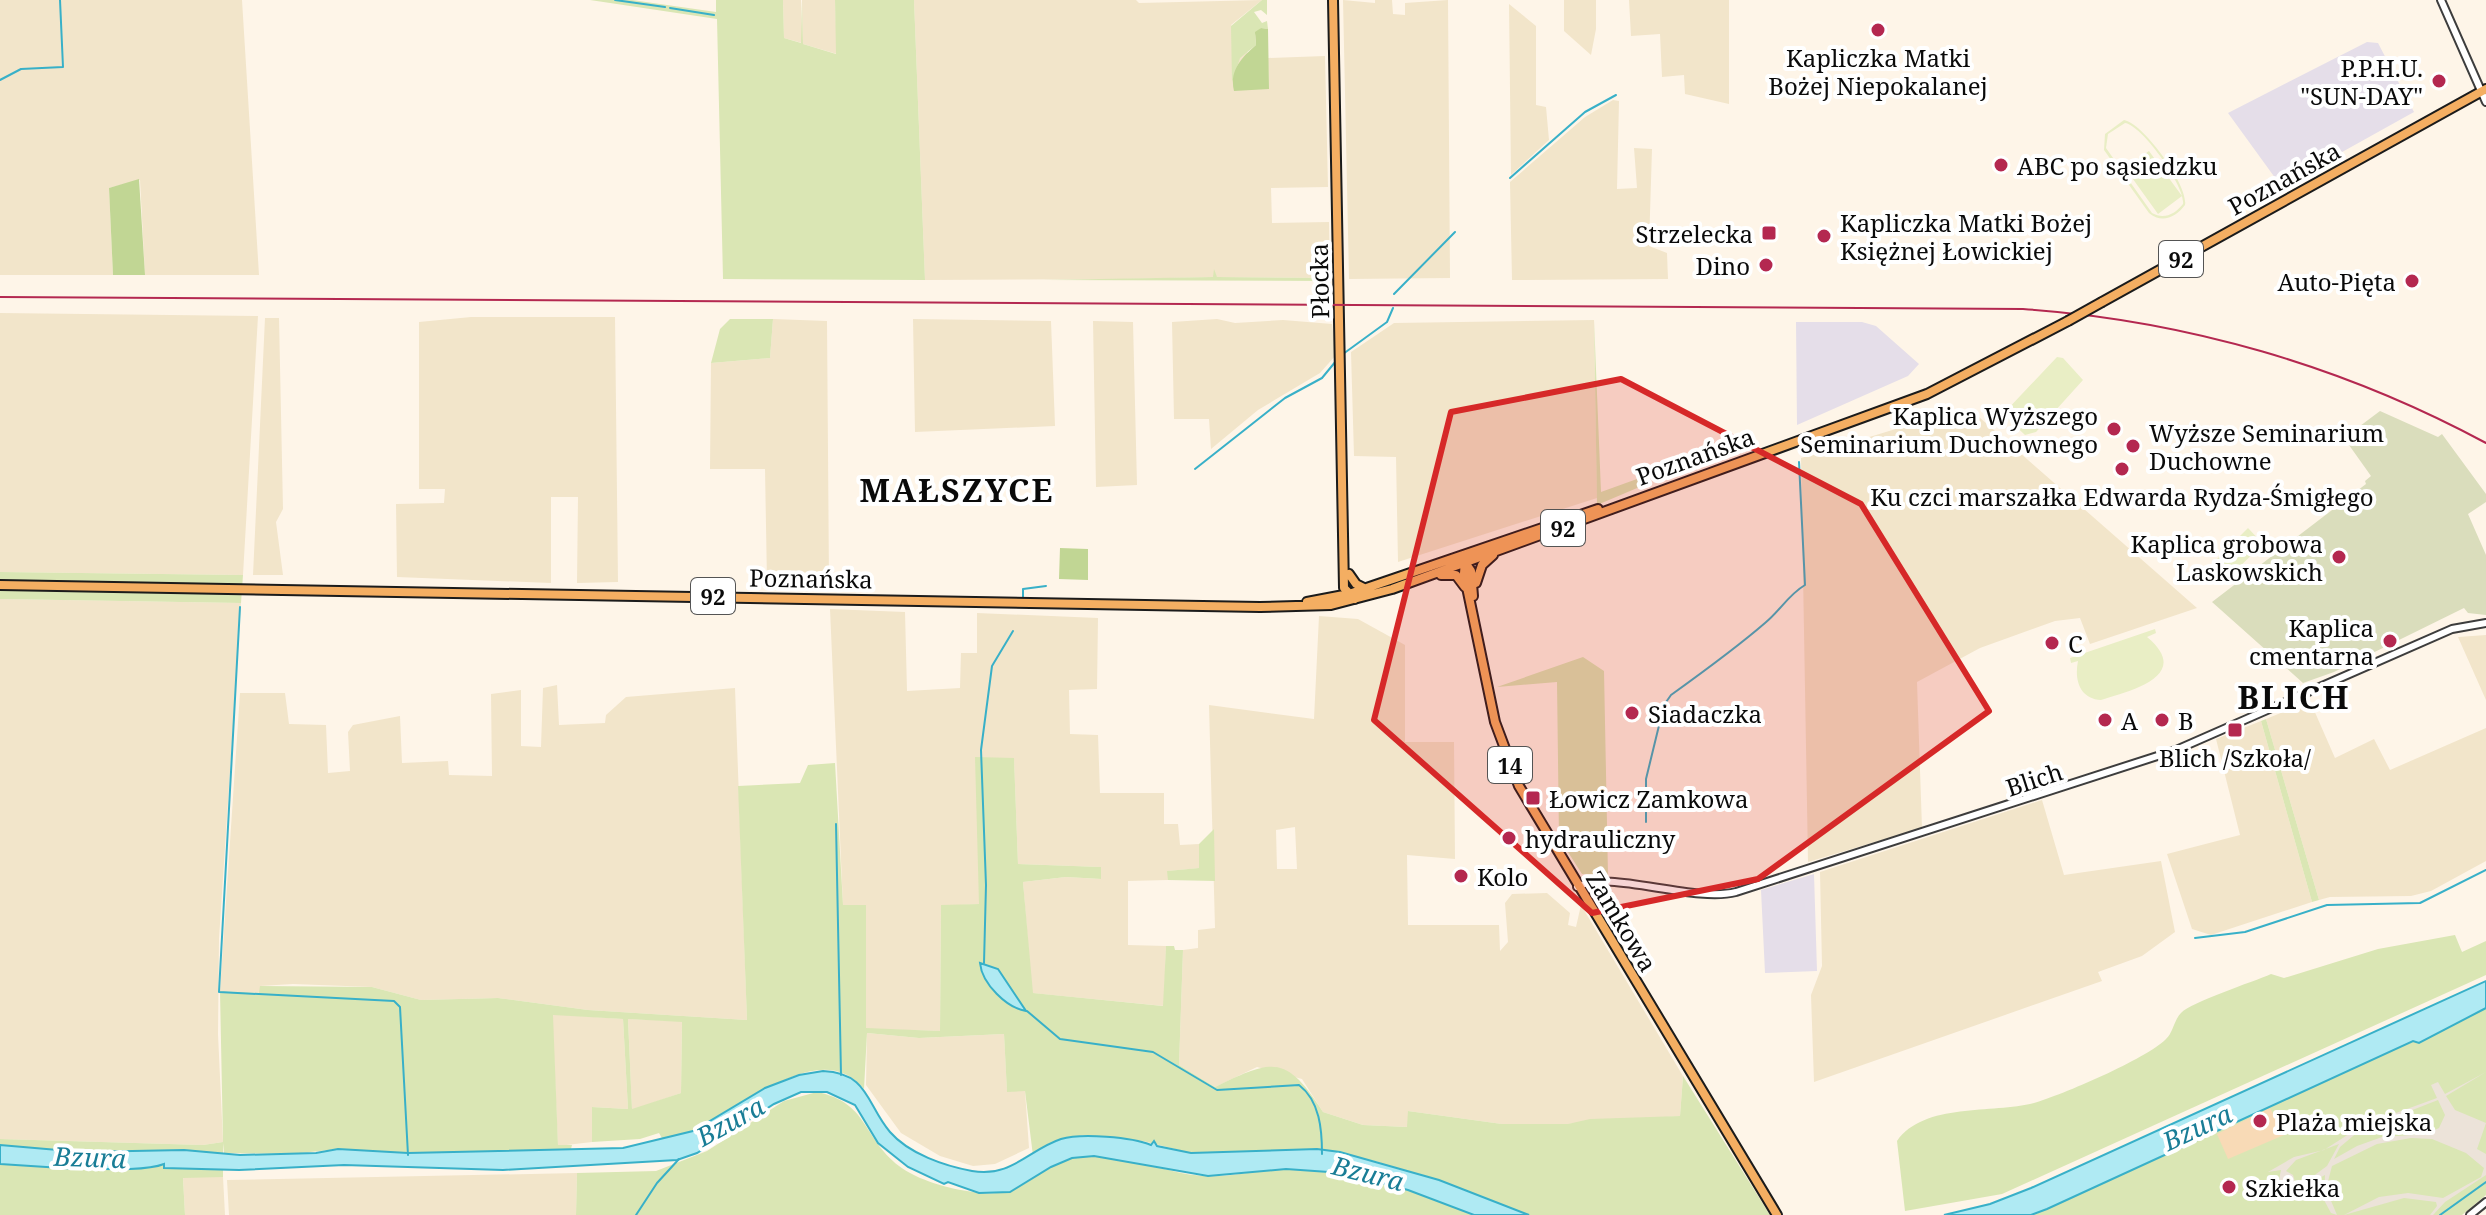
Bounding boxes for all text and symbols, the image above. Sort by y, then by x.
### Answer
marker: Kapliczka Matki Bożej Niepokalanej [1869,21,1887,39]
place label: Kapliczka Matki Bożej Niepokalanej [1768,41,1988,102]
place label: P.P.H.U. "SUN-DAY" [2300,51,2423,112]
marker: P.P.H.U. "SUN-DAY" [2430,72,2448,90]
street label: Poznańska [2222,134,2346,222]
place label: ABC po sąsiedzku [2017,149,2217,182]
marker: ABC po sąsiedzku [1992,156,2010,174]
place label: Kapliczka Matki Bożej Księżnej Łowickiej [1840,206,2092,267]
place label: Strzelecka [1635,217,1753,250]
marker: Strzelecka [1760,224,1778,242]
marker: Kapliczka Matki Bożej Księżnej Łowickiej [1815,227,1833,245]
road number: 92 [2159,241,2203,277]
street label: Płocka [1302,243,1336,319]
place label: Dino [1696,249,1750,282]
marker: Dino [1757,256,1775,274]
place label: Auto-Pięta [2278,265,2396,298]
marker: Auto-Pięta [2403,272,2421,290]
place label: Kaplica Wyższego Seminarium Duchownego [1800,399,2098,460]
place label: Wyższe Seminarium Duchowne [2149,416,2385,477]
street label: Poznańska [1631,419,1759,493]
marker: Kaplica Wyższego Seminarium Duchownego [2105,420,2123,438]
marker: Wyższe Seminarium Duchowne [2124,437,2142,455]
marker: Ku czci marszałka Edwarda Rydza-Śmigłego [2113,460,2131,478]
district label: MAŁSZYCE [860,468,1054,511]
place label: Ku czci marszałka Edwarda Rydza-Śmigłego [1870,480,2374,513]
road number: 92 [1541,510,1585,546]
place label: Kaplica grobowa Laskowskich [2130,527,2323,588]
marker: Kaplica grobowa Laskowskich [2330,548,2348,566]
street label: Poznańska [749,560,873,596]
road number: 92 [691,578,735,614]
place label: Kaplica cmentarna [2249,611,2374,672]
place label: C [2068,627,2083,660]
marker: Kaplica cmentarna [2381,632,2399,650]
marker: C [2043,634,2061,652]
district label: BLICH [2238,675,2350,718]
place label: Siadaczka [1648,697,1762,730]
marker: Siadaczka [1623,704,1641,722]
place label: A [2121,704,2138,737]
place label: B [2178,704,2194,737]
marker: A [2096,711,2114,729]
marker: B [2153,711,2171,729]
marker: Blich /Szkoła/ [2226,721,2244,739]
place label: Blich /Szkoła/ [2159,741,2311,774]
road number: 14 [1488,747,1532,783]
street label: Blich [2001,754,2067,804]
place label: Łowicz Zamkowa [1549,782,1749,815]
marker: Łowicz Zamkowa [1524,789,1542,807]
place label: hydrauliczny [1525,822,1676,855]
marker: hydrauliczny [1500,829,1518,847]
place label: Kolo [1477,860,1528,893]
street label: Zamkowa [1579,864,1665,978]
marker: Kolo [1452,867,1470,885]
water label: Bzura [689,1088,770,1155]
water label: Bzura [2156,1095,2237,1159]
place label: Plaża miejska [2276,1105,2432,1138]
marker: Plaża miejska [2251,1112,2269,1130]
water label: Bzura [52,1138,127,1176]
water label: Bzura [1327,1147,1408,1199]
place label: Szkiełka [2245,1171,2340,1204]
marker: Szkiełka [2220,1178,2238,1196]

